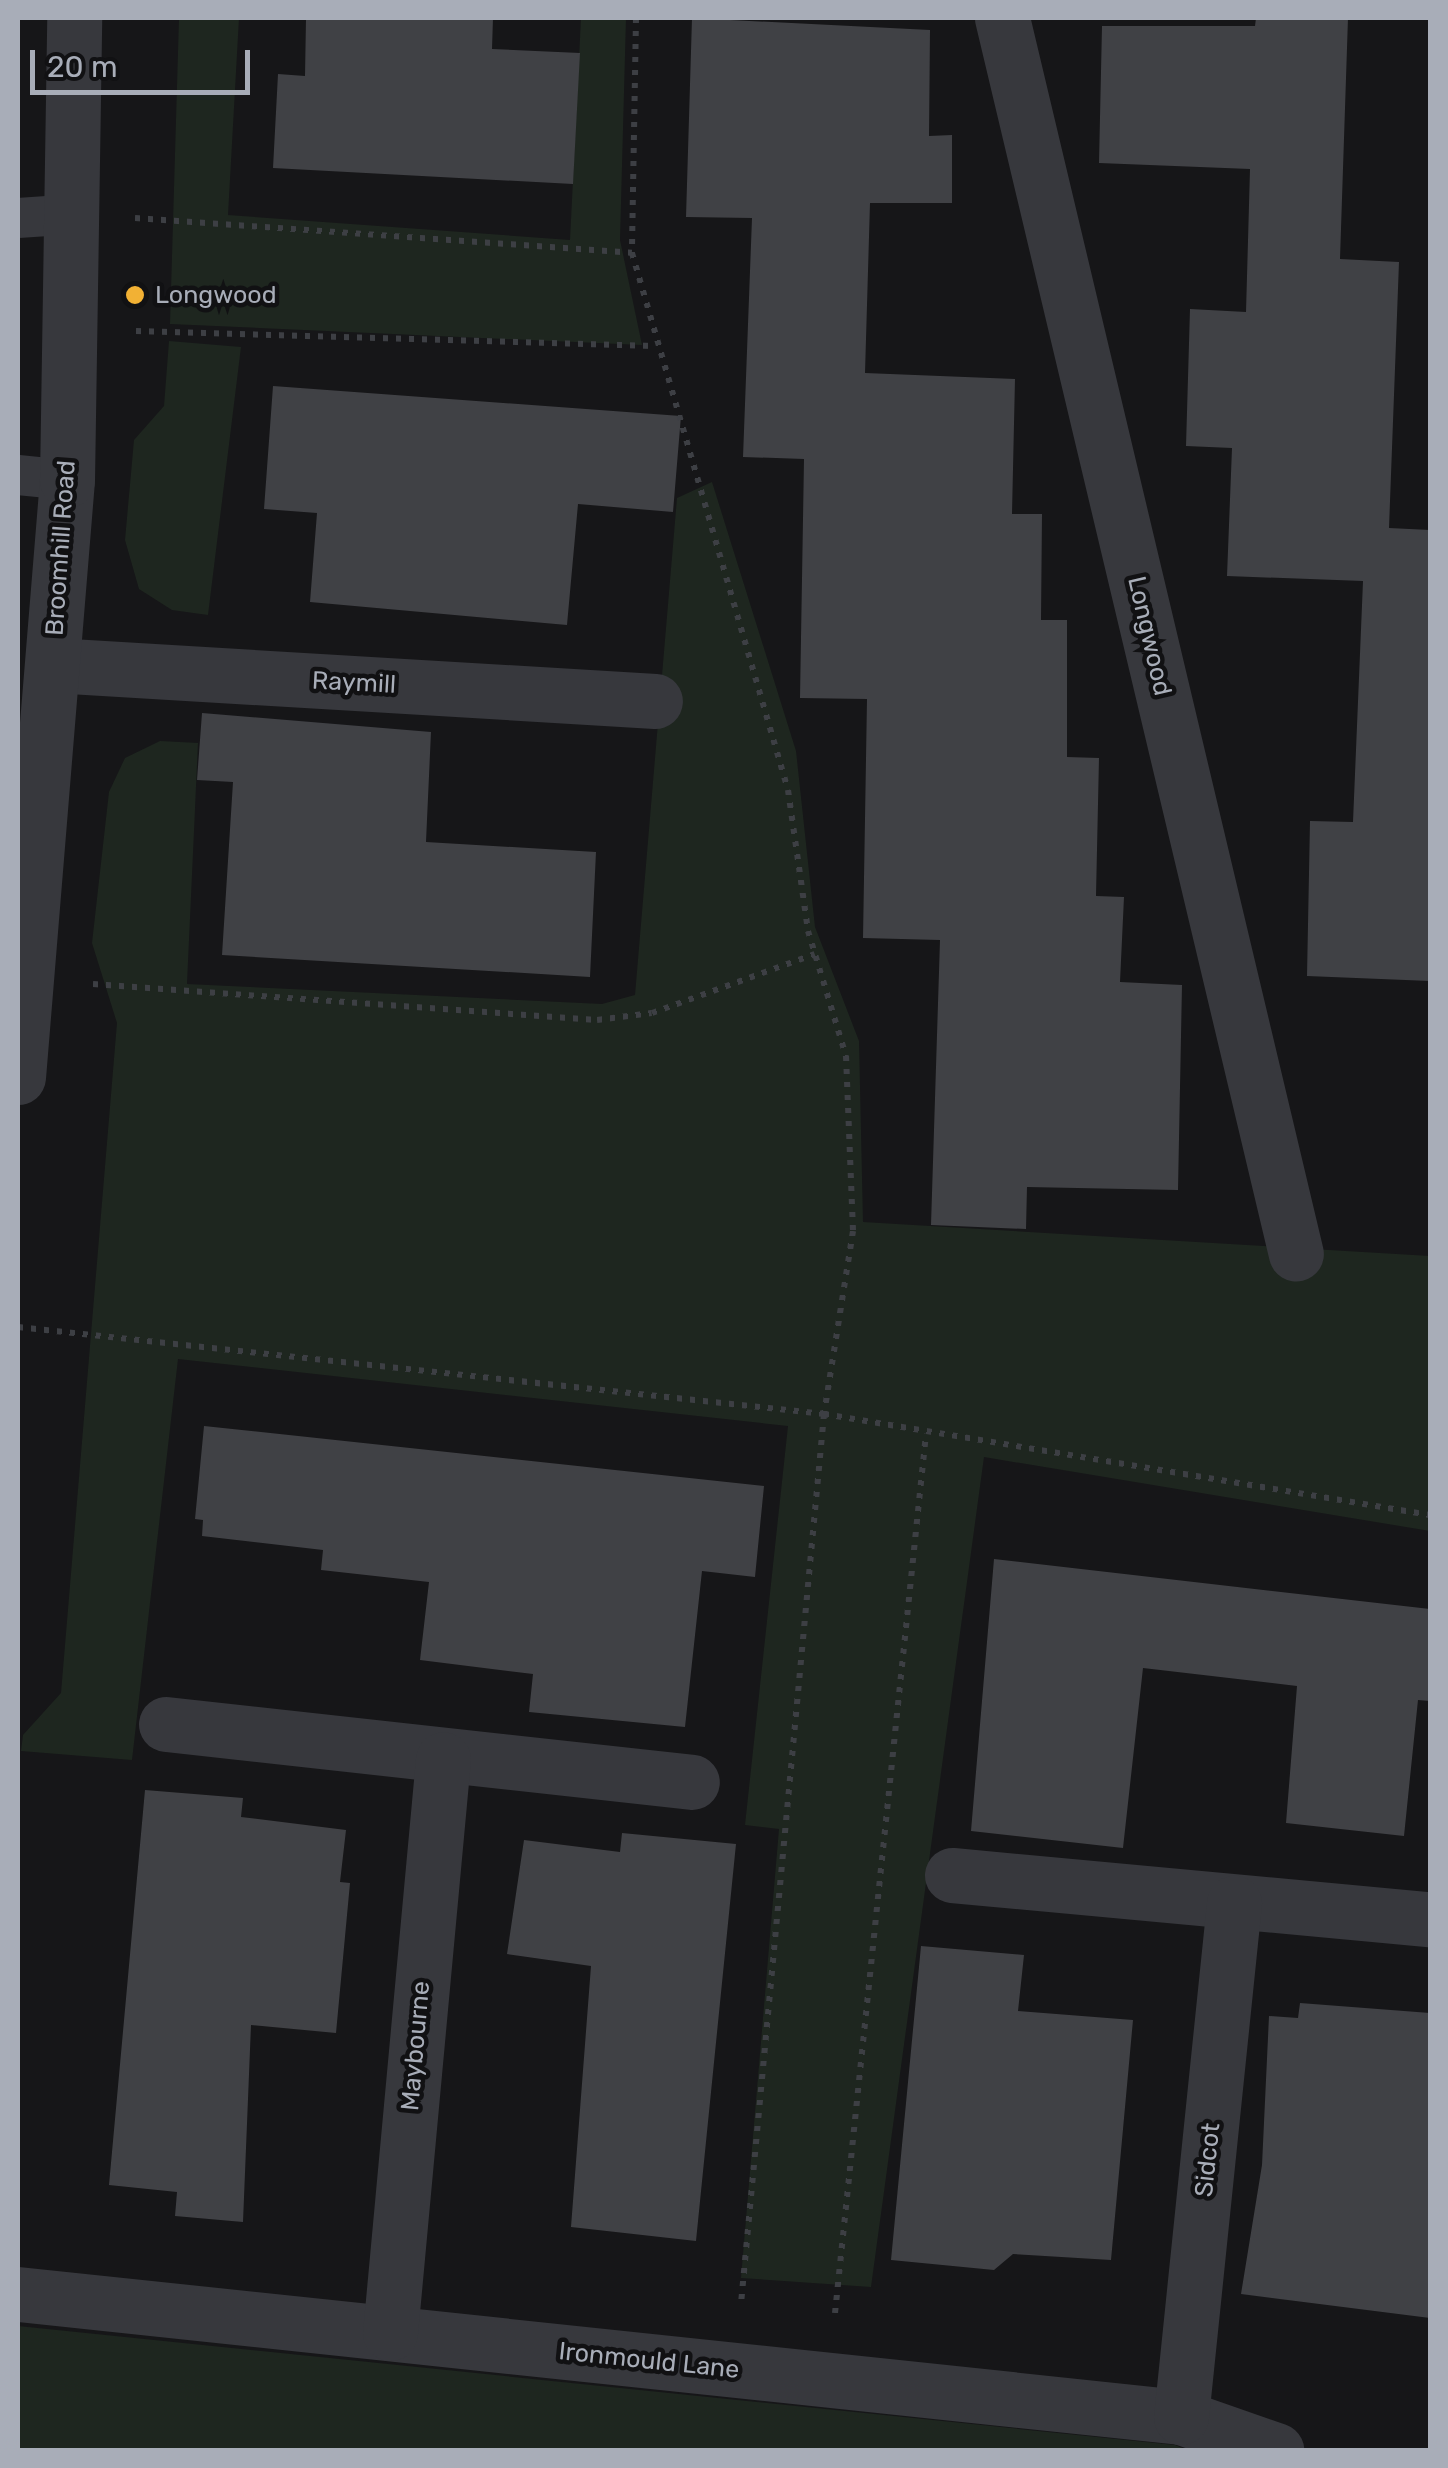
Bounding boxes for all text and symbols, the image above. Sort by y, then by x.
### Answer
scale bar [35,30,255,92]
text: 20 m [47,49,118,85]
place label: Longwood [155,280,277,310]
marker: Longwood [124,284,146,306]
street label: Broomhill Road [40,459,82,637]
street label: Longwood [1121,573,1177,699]
street label: Raymill [311,666,397,700]
street label: Maybourne [395,1980,437,2112]
street label: Sidcot [1189,2121,1227,2199]
street label: Ironmould Lane [557,2337,741,2385]

